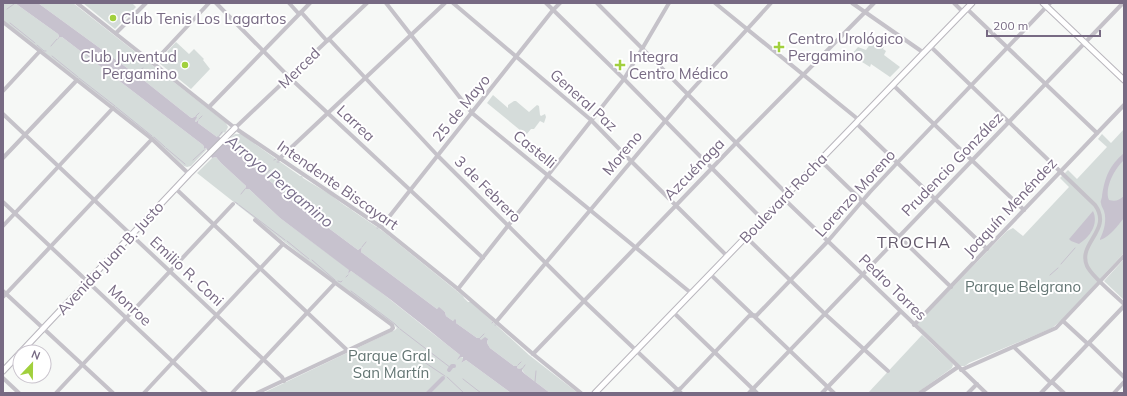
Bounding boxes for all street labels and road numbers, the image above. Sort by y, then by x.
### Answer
street label: Merced [274,44,324,92]
street label: General Paz [546,65,622,135]
street label: 25 de Mayo [428,70,494,146]
street label: Larrea [333,101,379,145]
street label: Prudencio González [897,108,1007,220]
street label: Castelli [509,126,561,172]
street label: Moreno [598,127,646,179]
street label: Azcuénaga [660,134,728,204]
street label: Intendente Biscayart [274,136,402,234]
street label: Lorenzo Moreno [811,145,899,241]
street label: Boulevard Rocha [735,149,831,247]
street label: 3 de Febrero [451,152,525,226]
street label: Joaquín Menéndez [959,154,1061,260]
street label: Avenida Juan B. Justo [52,197,168,319]
street label: Emilio R. Coni [146,232,228,310]
street label: Pedro Torres [855,250,931,324]
street label: Monroe [104,280,156,330]

